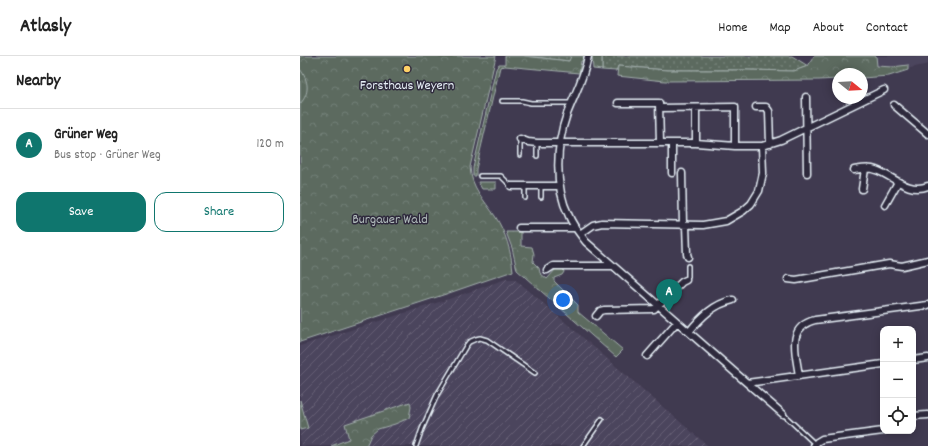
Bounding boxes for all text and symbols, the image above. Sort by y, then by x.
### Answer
text: Atlasly [20,14,71,41]
text: Home [718,18,747,38]
text: Map [769,18,791,38]
text: About [813,18,844,38]
text: Contact [866,18,908,38]
marker: Forsthaus Weyern [402,64,412,74]
north arrow [832,68,868,104]
text: Nearby [16,70,60,94]
place label: Forsthaus Weyern [360,76,454,96]
text: Grüner Weg [54,124,118,146]
text: A [25,135,33,154]
text: 120 m [256,135,284,154]
text: Bus stop · Grüner Weg [54,146,161,165]
button: Save [16,192,146,232]
button: Share [154,192,284,232]
park label: Burgauer Wald [352,210,428,230]
pin: A [656,279,682,312]
your location [553,290,573,310]
map controls [880,326,916,434]
button: + [880,326,916,362]
button: − [880,362,916,398]
button: locate [880,398,916,434]

